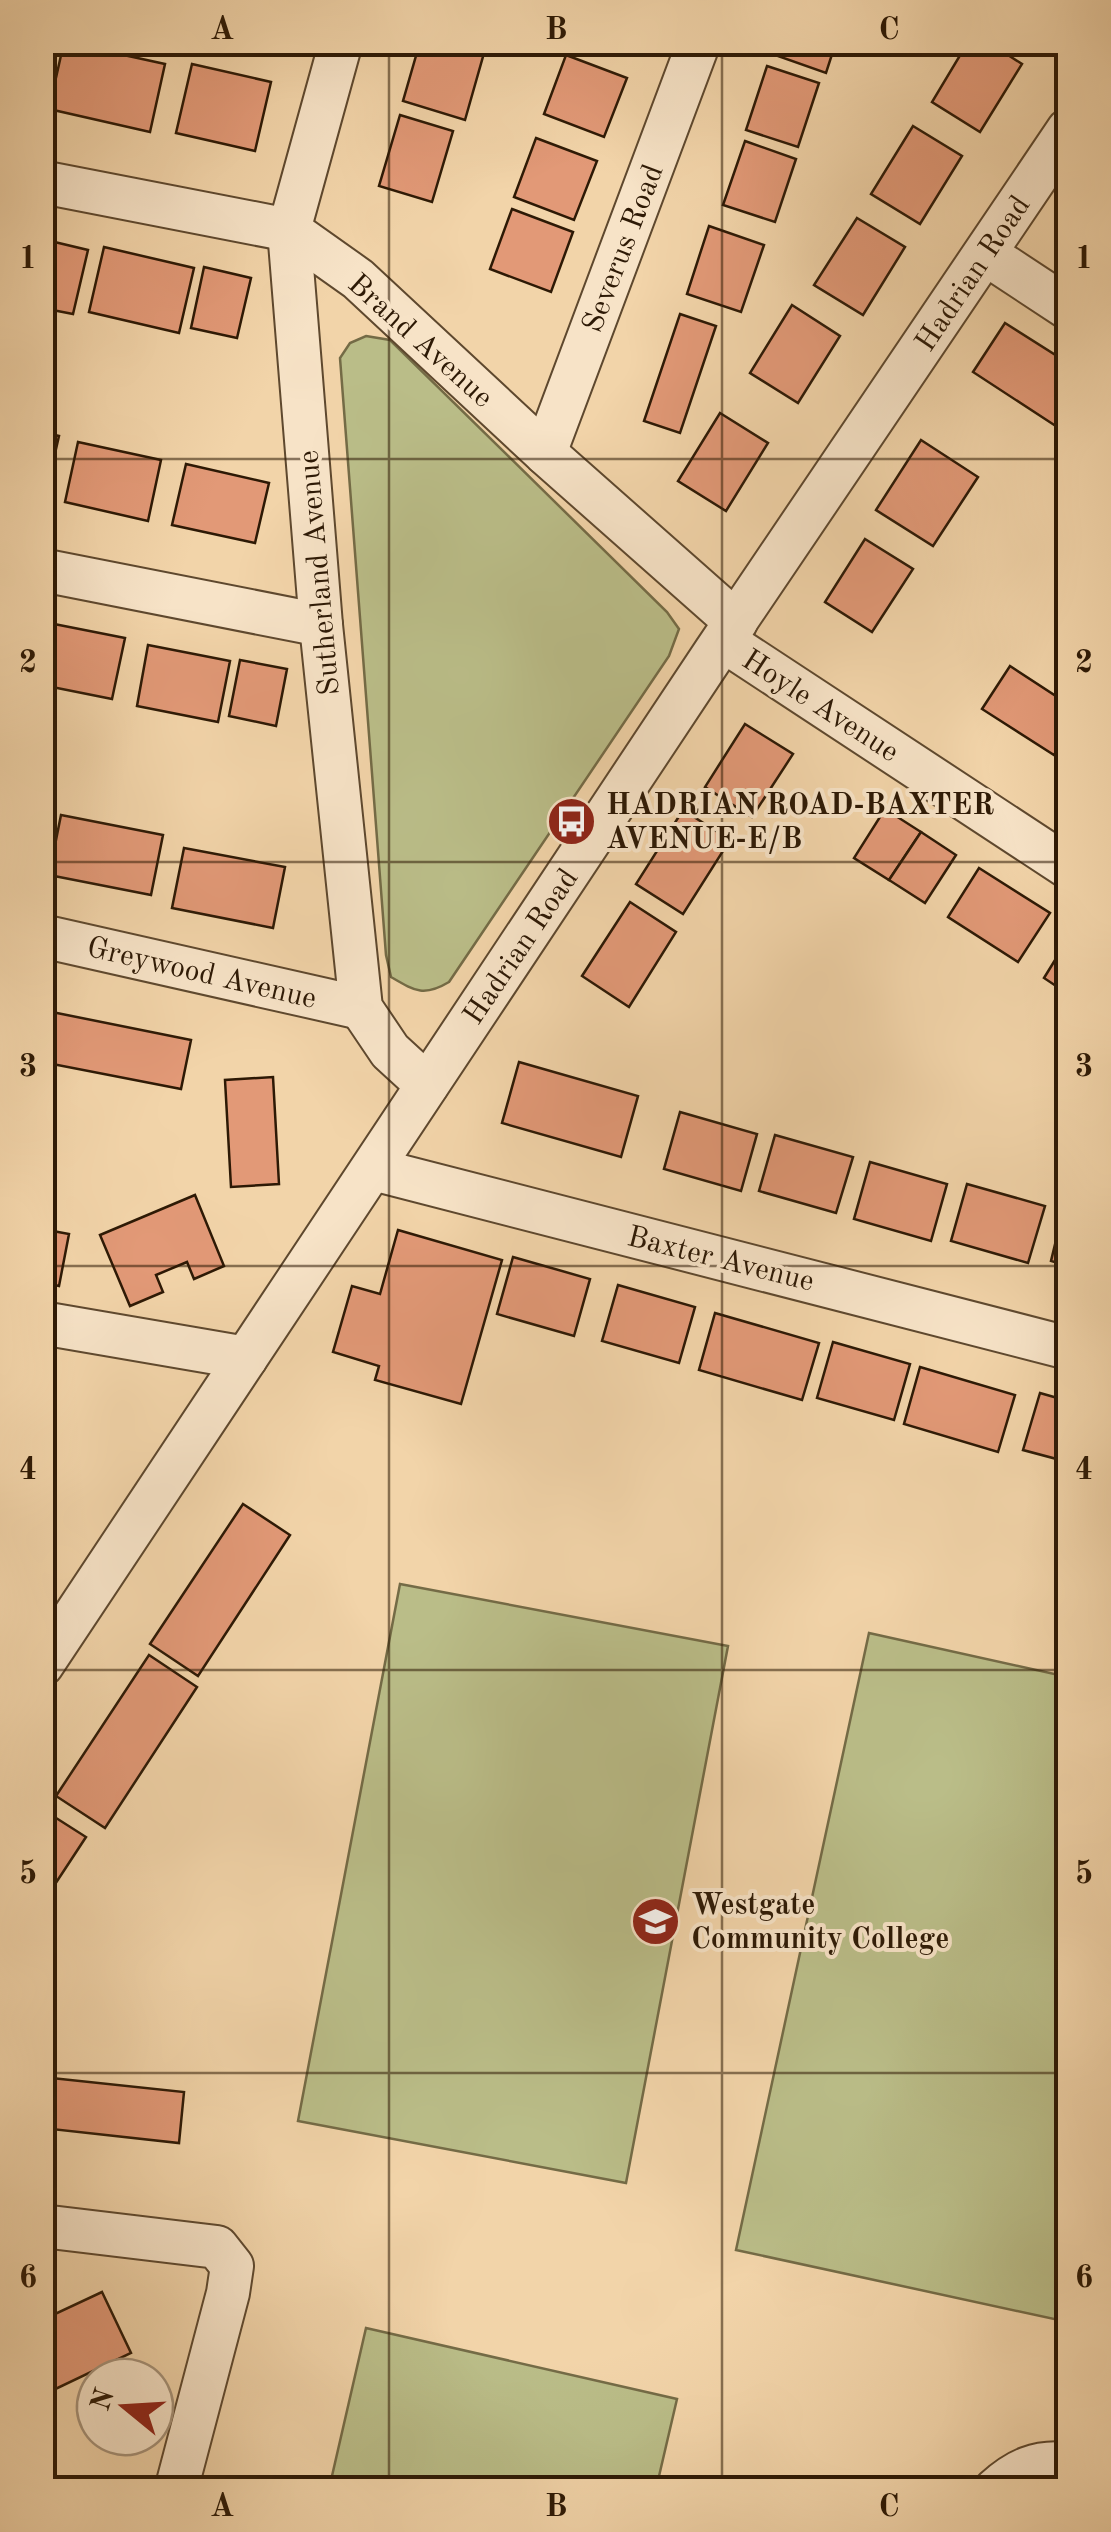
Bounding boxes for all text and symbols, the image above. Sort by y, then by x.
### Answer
text: A [210,15,234,47]
text: B [545,15,567,47]
text: C [878,15,900,47]
street label: Severus Road [578,161,670,337]
street label: Hadrian Road [911,191,1037,357]
text: 1 [19,244,37,276]
text: 1 [1075,244,1093,276]
street label: Brand Avenue [341,269,498,414]
street label: Sutherland Avenue [294,449,346,697]
street label: Hoyle Avenue [736,645,904,768]
text: 2 [19,648,37,680]
text: 2 [1075,648,1093,680]
place label: HADRIAN ROAD-BAXTER AVENUE-E/B [606,791,994,855]
bus stop icon: HADRIAN ROAD-BAXTER AVENUE-E/B [545,795,597,847]
street label: Hadrian Road [459,864,585,1030]
street label: Greywood Avenue [84,933,319,1015]
text: 3 [19,1052,37,1084]
text: 3 [1075,1052,1093,1084]
street label: Baxter Avenue [624,1222,817,1298]
text: 4 [19,1455,37,1487]
text: 4 [1075,1455,1093,1487]
text: 5 [19,1859,37,1891]
text: 5 [1075,1859,1093,1891]
place label: Westgate Community College [691,1891,949,1955]
school or university icon: Westgate Community College [630,1895,682,1947]
text: 6 [19,2263,37,2295]
text: 6 [1075,2263,1093,2295]
north arrow [75,2357,175,2457]
text: N [87,2385,121,2415]
text: A [210,2492,234,2524]
text: B [545,2492,567,2524]
text: C [878,2492,900,2524]

